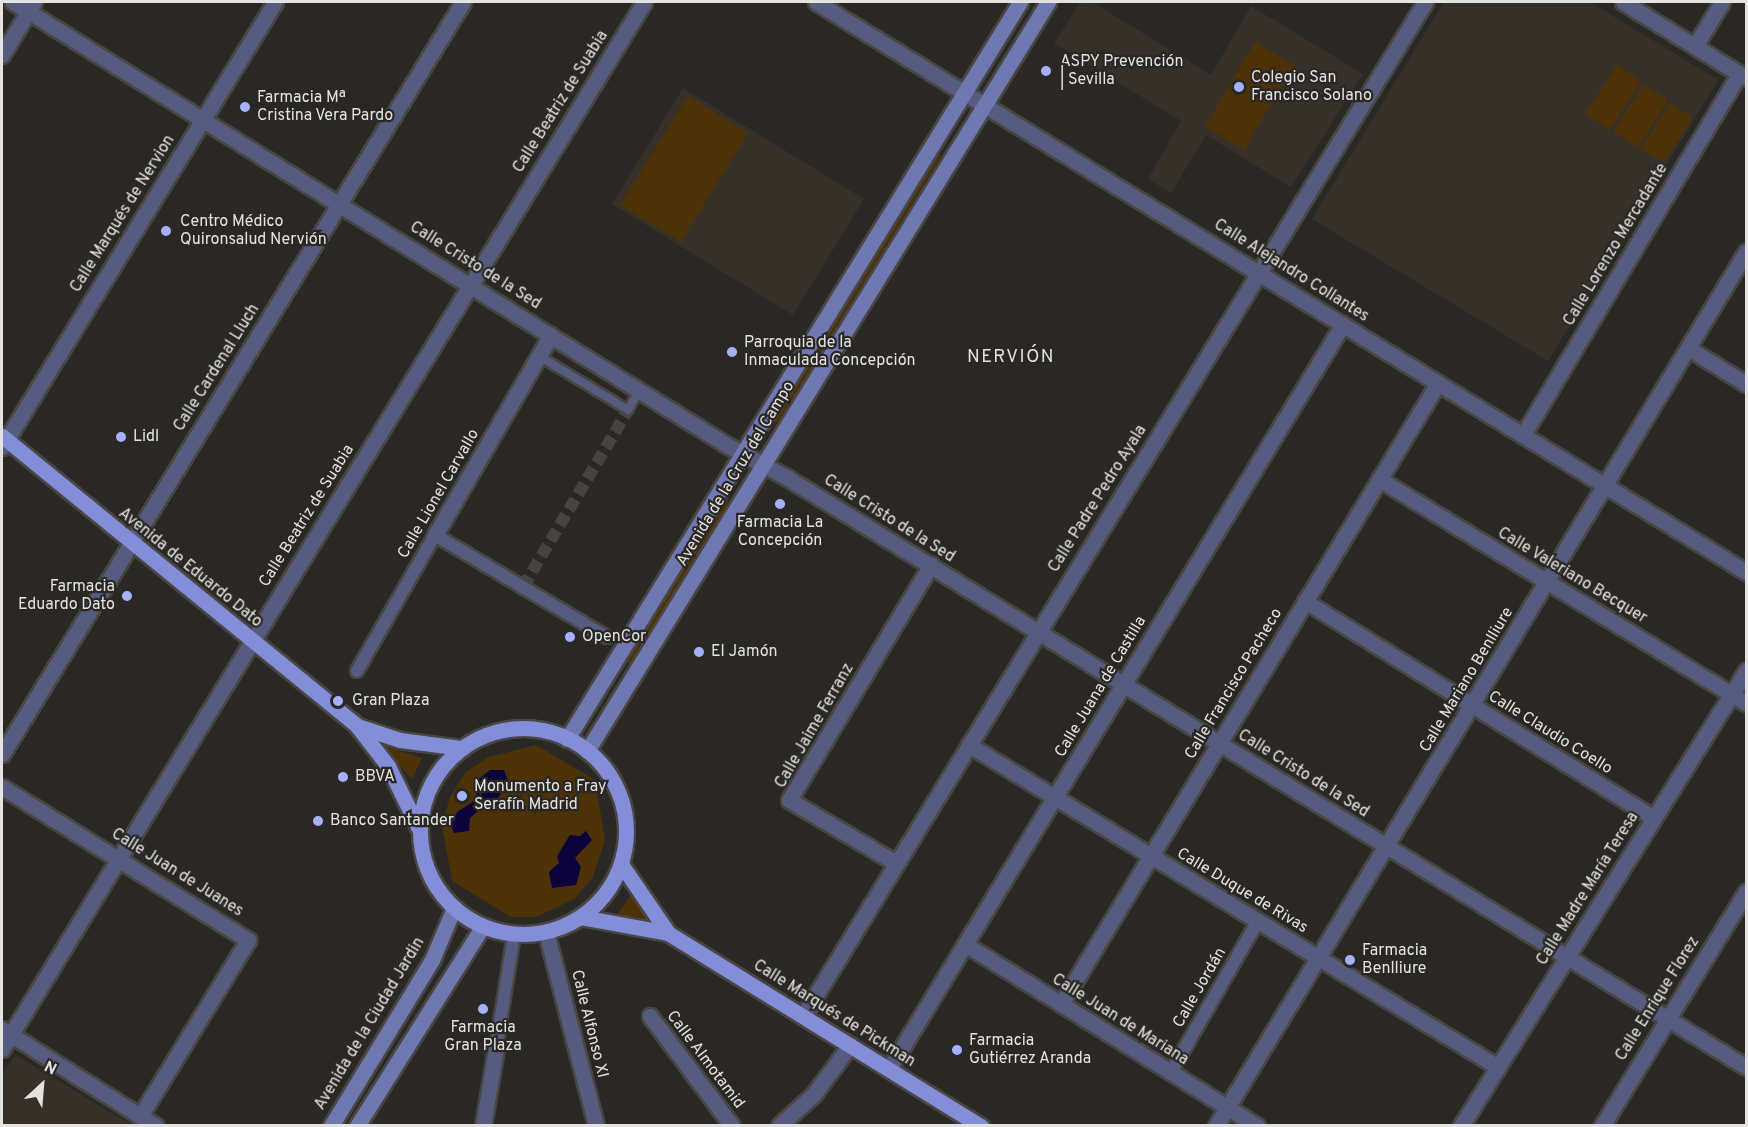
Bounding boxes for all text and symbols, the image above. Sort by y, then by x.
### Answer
street label: Calle Beatriz de Suabia [509,27,613,177]
place label: ASPY Prevención | Sevilla [1060,52,1184,90]
marker: ASPY Prevención | Sevilla [1037,62,1055,80]
place label: Colegio San Francisco Solano [1251,68,1372,106]
marker: Colegio San Francisco Solano [1232,80,1246,94]
place label: Farmacia Mª Cristina Vera Pardo [257,88,394,126]
marker: Farmacia Mª Cristina Vera Pardo [238,100,252,114]
street label: Calle Marqués de Nervion [67,132,179,296]
street label: Calle Lorenzo Mercadante [1560,160,1672,330]
place label: Centro Médico Quironsalud Nervión [180,212,327,250]
street label: Calle Alejandro Collantes [1210,215,1372,327]
street label: Calle Cristo de la Sed [406,218,544,314]
marker: Centro Médico Quironsalud Nervión [157,222,175,240]
street label: Calle Cardenal Lluch [170,301,264,435]
place label: Parroquia de la Inmaculada Concepción [744,333,916,371]
marker: Parroquia de la Inmaculada Concepción [725,345,739,359]
district label: NERVIÓN [967,347,1055,369]
street label: Avenida de la Cruz del Campo [673,378,799,570]
street label: Calle Padre Pedro Ayala [1045,421,1151,577]
street label: Calle Lionel Carvallo [394,426,484,562]
place label: Lidl [133,427,159,447]
marker: Lidl [114,430,128,444]
street label: Calle Beatriz de Suabia [255,441,359,591]
street label: Calle Cristo de la Sed [820,471,958,567]
marker: Farmacia La Concepción [773,497,787,511]
street label: Avenida de Eduardo Dato [114,504,266,632]
place label: Farmacia La Concepción [737,513,823,551]
street label: Calle Valeriano Becquer [1494,524,1650,628]
place label: Farmacia Eduardo Dato [18,577,115,615]
marker: Farmacia Eduardo Dato [120,589,134,603]
street label: Calle Mariano Benlliure [1416,604,1518,756]
street label: Calle Francisco Pacheco [1181,605,1287,763]
street label: Calle Juana de Castilla [1051,613,1151,761]
place label: OpenCor [582,627,646,647]
marker: OpenCor [563,630,577,644]
place label: El Jamón [711,642,778,662]
marker: El Jamón [692,645,706,659]
street label: Calle Jaime Ferranz [771,660,859,792]
street label: Calle Claudio Coello [1484,687,1616,779]
place label: Gran Plaza [352,691,429,711]
marker: Gran Plaza [329,692,347,710]
street label: Calle Cristo de la Sed [1234,726,1372,822]
place label: BBVA [355,767,395,787]
marker: BBVA [336,770,350,784]
place label: Monumento a Fray Serafín Madrid [474,777,606,815]
marker: Monumento a Fray Serafín Madrid [455,789,469,803]
street label: Calle Madre María Teresa [1533,808,1643,970]
place label: Banco Santander [330,811,454,831]
marker: Banco Santander [311,814,325,828]
street label: Calle Juan de Juanes [108,825,246,921]
street label: Calle Duque de Rivas [1173,844,1311,938]
street label: Calle Enrique Florez [1612,933,1704,1065]
street label: Avenida de la Ciudad Jardin [311,934,429,1114]
place label: Farmacia Benlliure [1362,941,1427,979]
street label: Calle Jordán [1169,945,1231,1031]
marker: Farmacia Benlliure [1343,953,1357,967]
street label: Calle Marqués de Pickman [749,956,919,1072]
street label: Calle Alfonso XI [566,968,612,1080]
street label: Calle Juan de Mariana [1048,970,1192,1070]
marker: Farmacia Gran Plaza [476,1002,490,1016]
street label: Calle Almotamid [662,1007,748,1113]
place label: Farmacia Gran Plaza [444,1018,522,1056]
place label: Farmacia Gutiérrez Aranda [969,1031,1092,1069]
marker: Farmacia Gutiérrez Aranda [950,1043,964,1057]
north arrow [12,1055,72,1115]
text: N [40,1057,59,1080]

